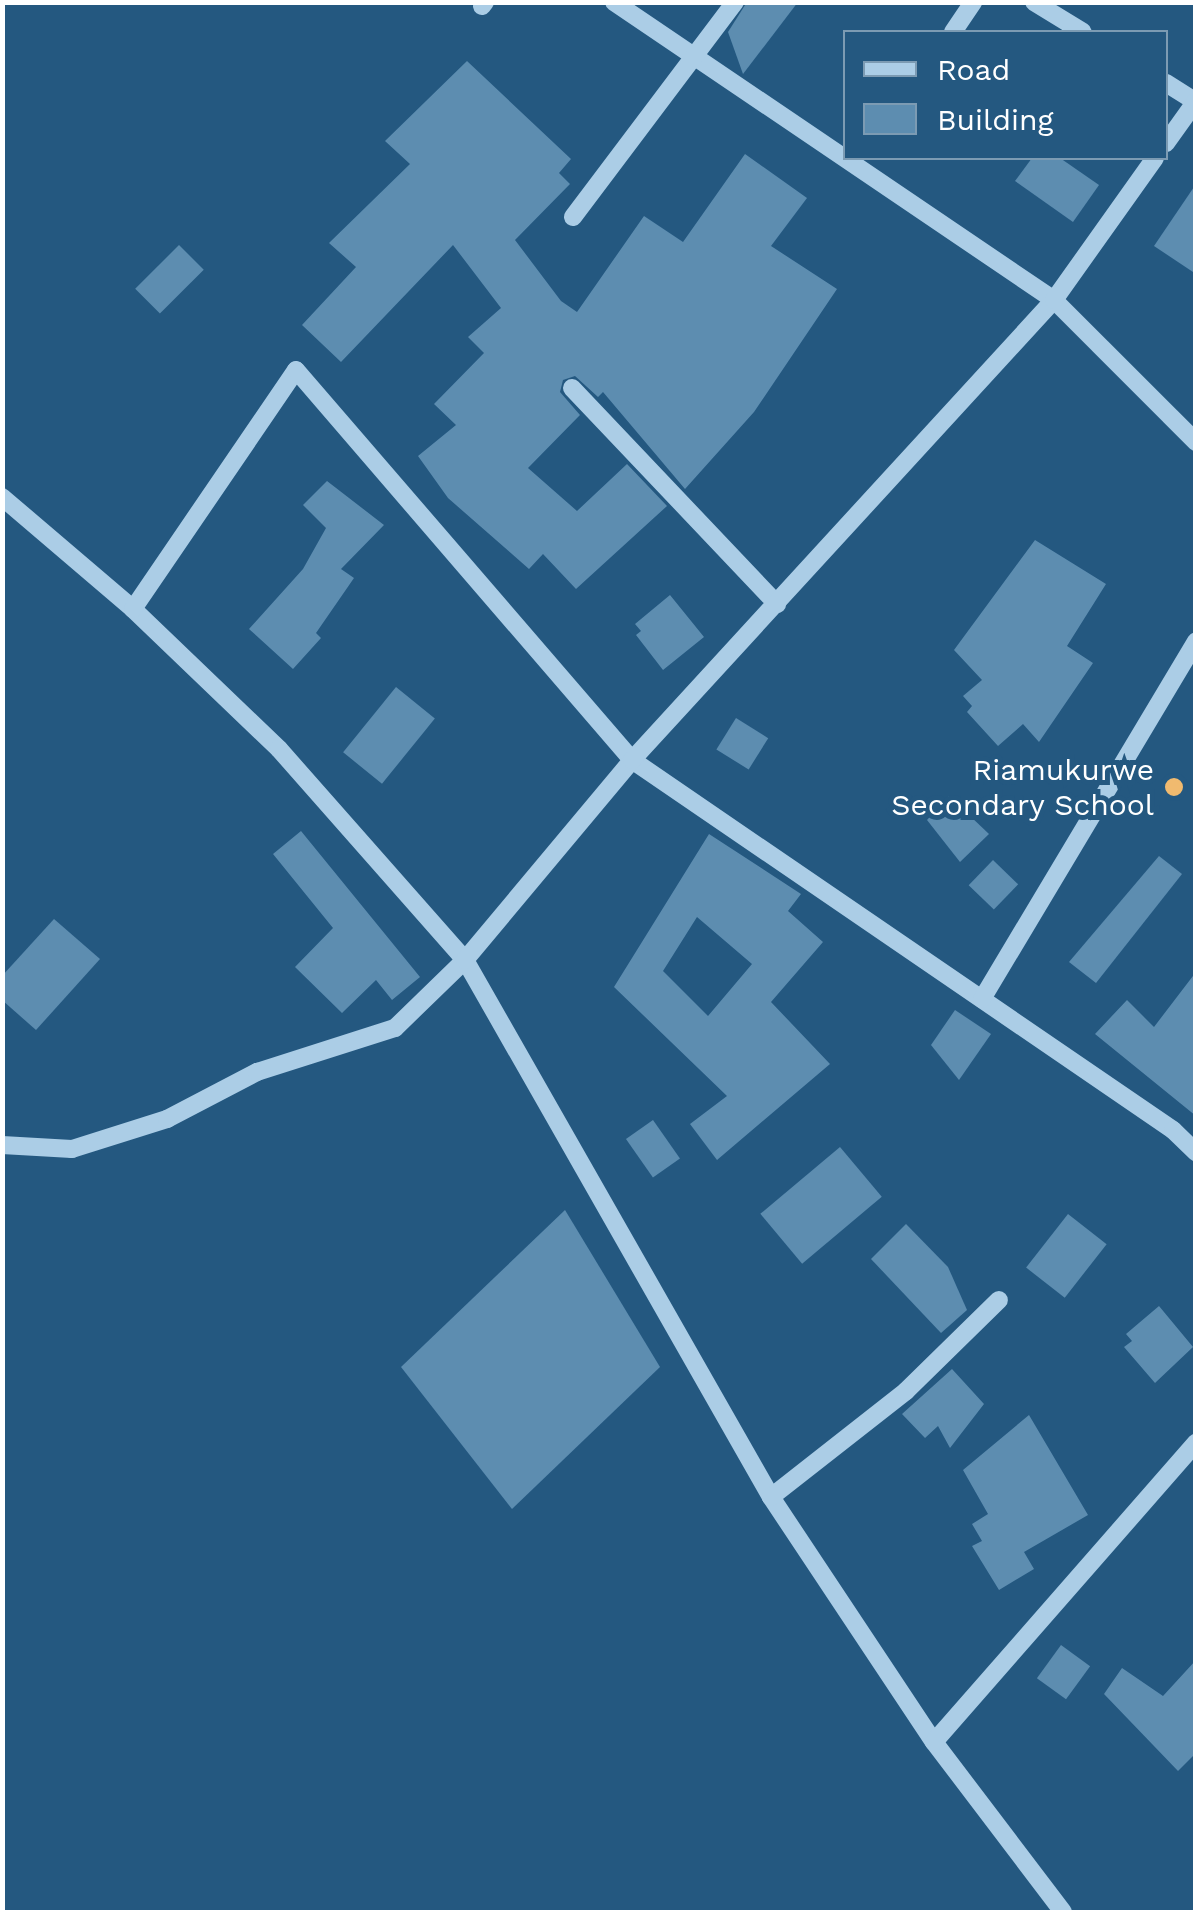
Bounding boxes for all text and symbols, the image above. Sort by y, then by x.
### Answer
legend [843,30,1168,160]
text: Road [937,52,1010,87]
text: Building [937,102,1054,137]
place label: Riamukurwe Secondary School [891,752,1154,822]
marker: Riamukurwe Secondary School [1163,776,1185,798]

